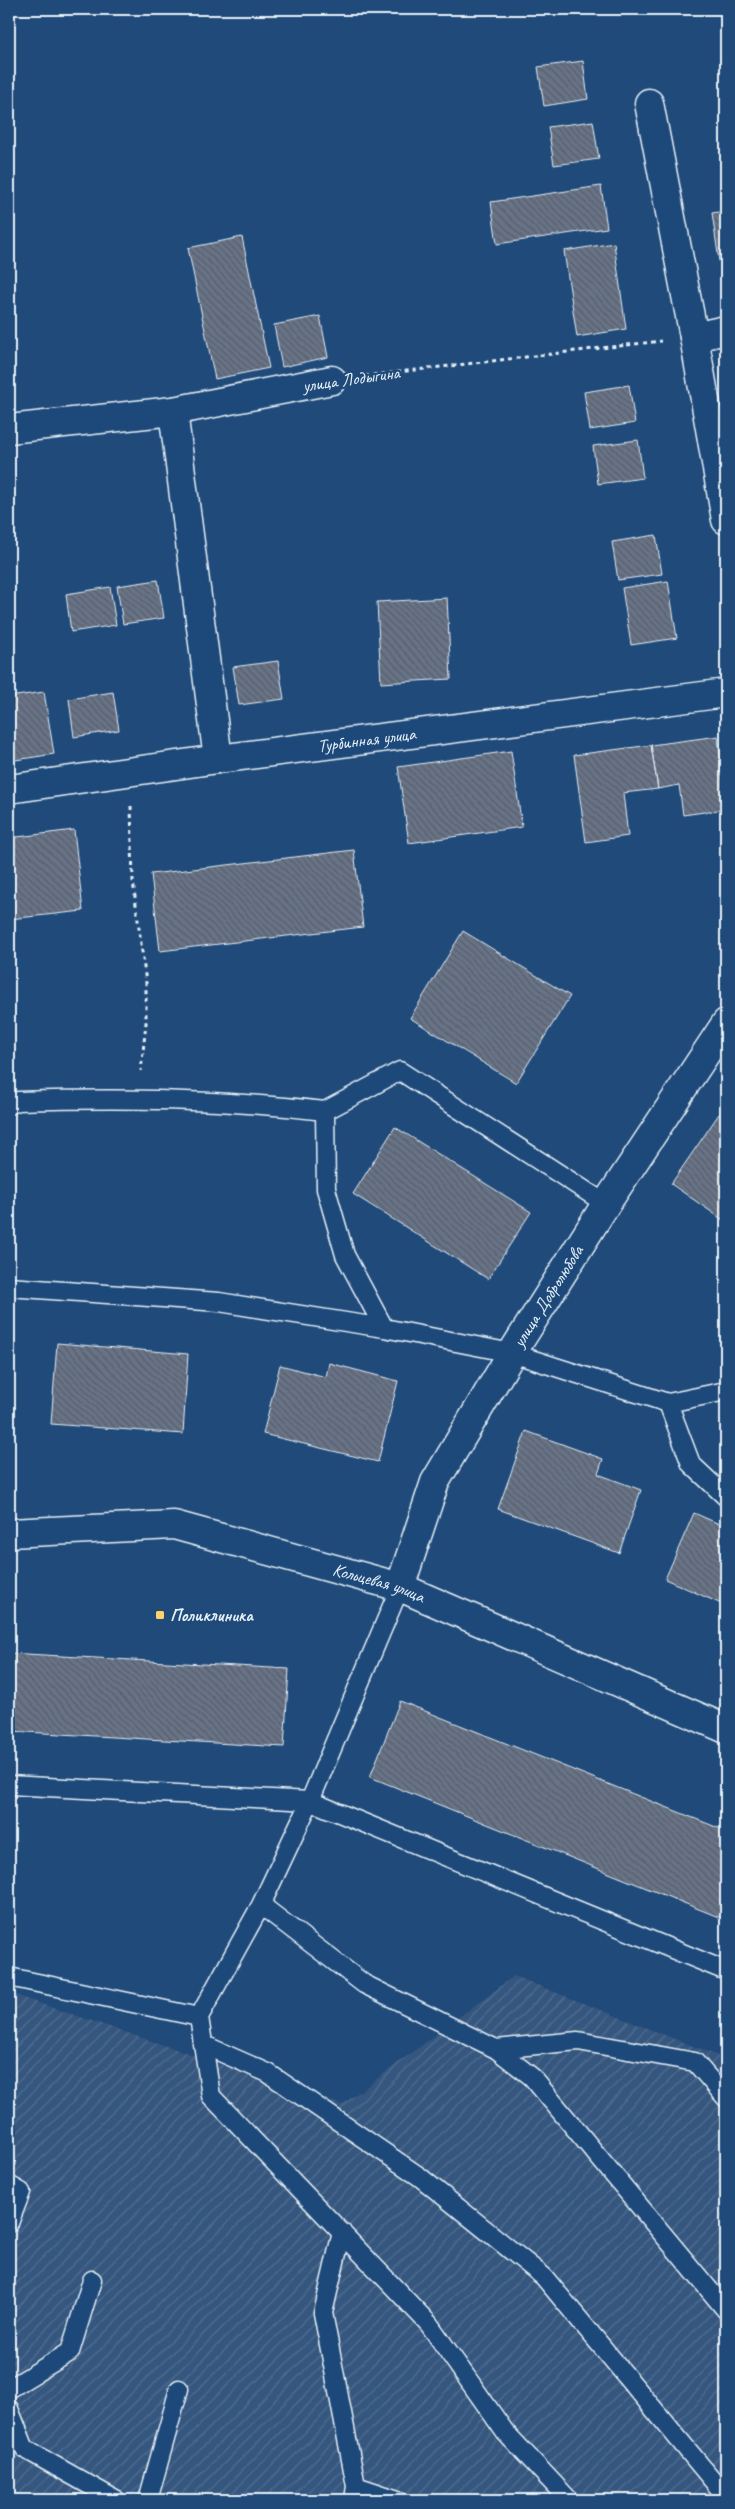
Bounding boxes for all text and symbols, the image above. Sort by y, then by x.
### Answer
street label: улица Лодыгина [300,361,403,397]
street label: Турбинная улица [316,722,418,757]
street label: улица Добролюбова [507,1240,589,1352]
street label: Кольцевая улица [330,1558,429,1608]
place label: Поликлиника [170,1604,254,1626]
marker: Поликлиника [154,1609,166,1621]

